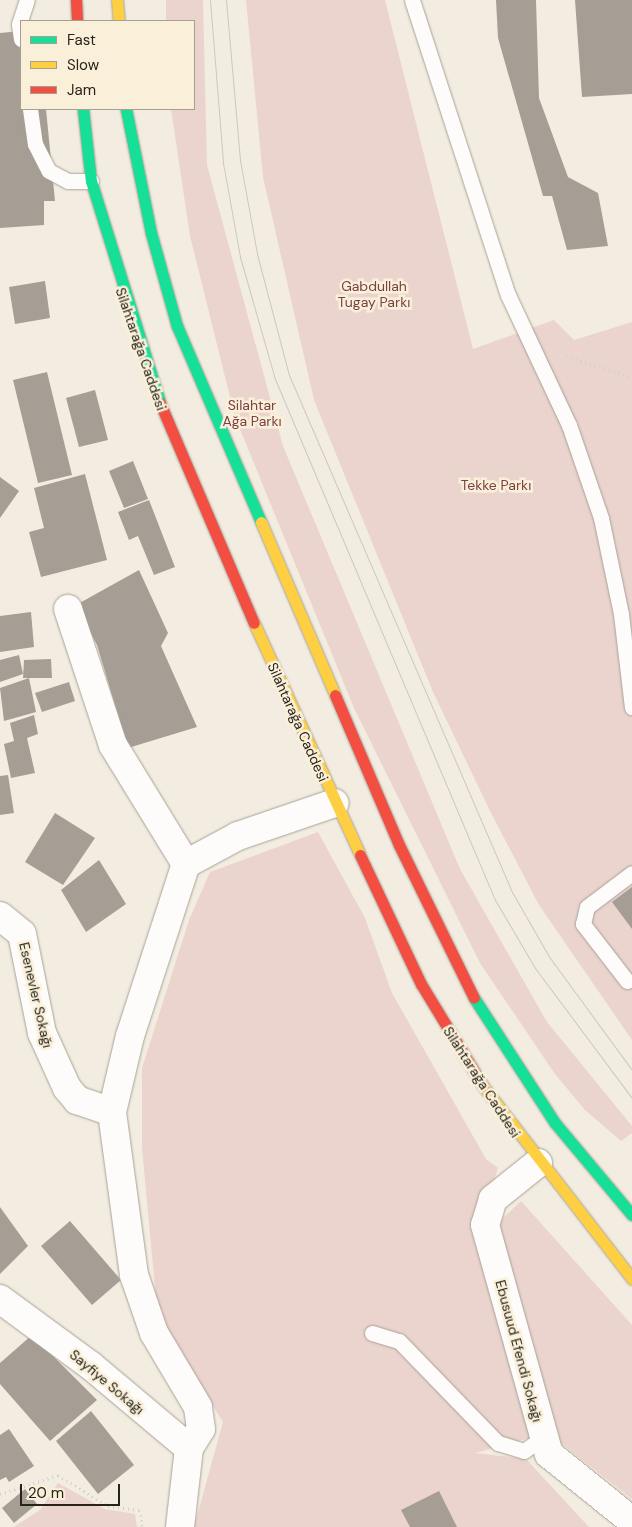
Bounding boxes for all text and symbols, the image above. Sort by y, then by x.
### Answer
legend [20,20,195,110]
text: Fast [67,30,96,50]
text: Slow [67,55,99,75]
text: Jam [67,80,96,100]
park label: Gabdullah Tugay Parkı [338,278,410,310]
street label: Silahtarağa Caddesi [112,285,170,413]
park label: Silahtar Ağa Parkı [222,397,282,430]
park label: Tekke Parkı [461,477,531,493]
street label: Silahtarağa Caddesi [264,660,332,784]
street label: Esenevler Sokağı [16,941,56,1049]
street label: Silahtarağa Caddesi [440,1023,524,1141]
street label: Ebusuud Efendi Sokağı [492,1278,546,1424]
street label: Sayfiye Sokağı [66,1346,148,1418]
scale bar [22,1474,122,1506]
text: 20 m [28,1483,64,1503]

